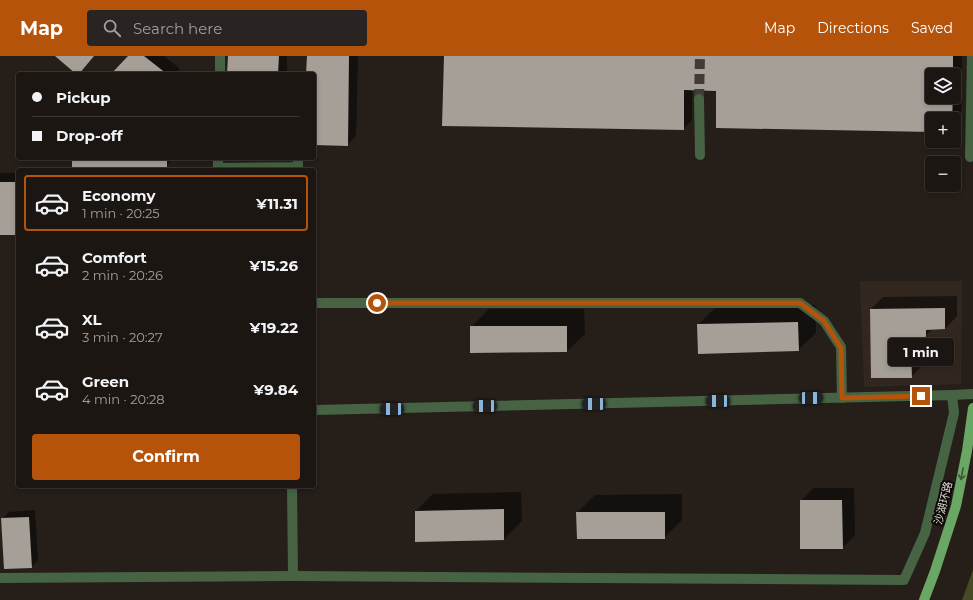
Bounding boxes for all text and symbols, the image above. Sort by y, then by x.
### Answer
search box [87,10,367,46]
text: Map [20,17,63,40]
icon: search [101,17,123,39]
text: Search here [133,19,222,38]
text: Map [764,19,795,37]
text: Directions [817,19,889,37]
text: Saved [911,19,953,37]
map controls [925,68,961,192]
button: layers [925,68,961,104]
text: Pickup [56,88,111,107]
button: + [925,112,961,148]
text: Drop-off [56,126,123,145]
button: − [925,156,961,192]
icon: car [34,185,70,221]
text: Economy [82,186,155,205]
text: ¥11.31 [256,194,298,213]
text: 1 min · 20:25 [82,205,160,221]
icon: car [34,247,70,283]
text: Comfort [82,248,147,267]
text: ¥15.26 [249,256,298,275]
text: 2 min · 20:26 [82,267,163,283]
route start [368,294,386,312]
icon: car [34,309,70,345]
text: XL [82,310,101,329]
text: ¥19.22 [249,318,298,337]
text: 3 min · 20:27 [82,329,163,345]
callout: 1 min [888,338,954,366]
text: 1 min [903,344,939,360]
icon: car [34,371,70,407]
text: Green [82,372,129,391]
text: ¥9.84 [253,380,298,399]
route end [912,387,930,405]
text: 4 min · 20:28 [82,391,165,407]
car [799,392,823,404]
car [706,395,730,407]
car [582,398,606,410]
car [473,400,497,412]
car [380,403,404,415]
button: Confirm [32,434,300,480]
one-way arrow [958,467,966,480]
street label: 沙湖环路 [931,480,955,526]

